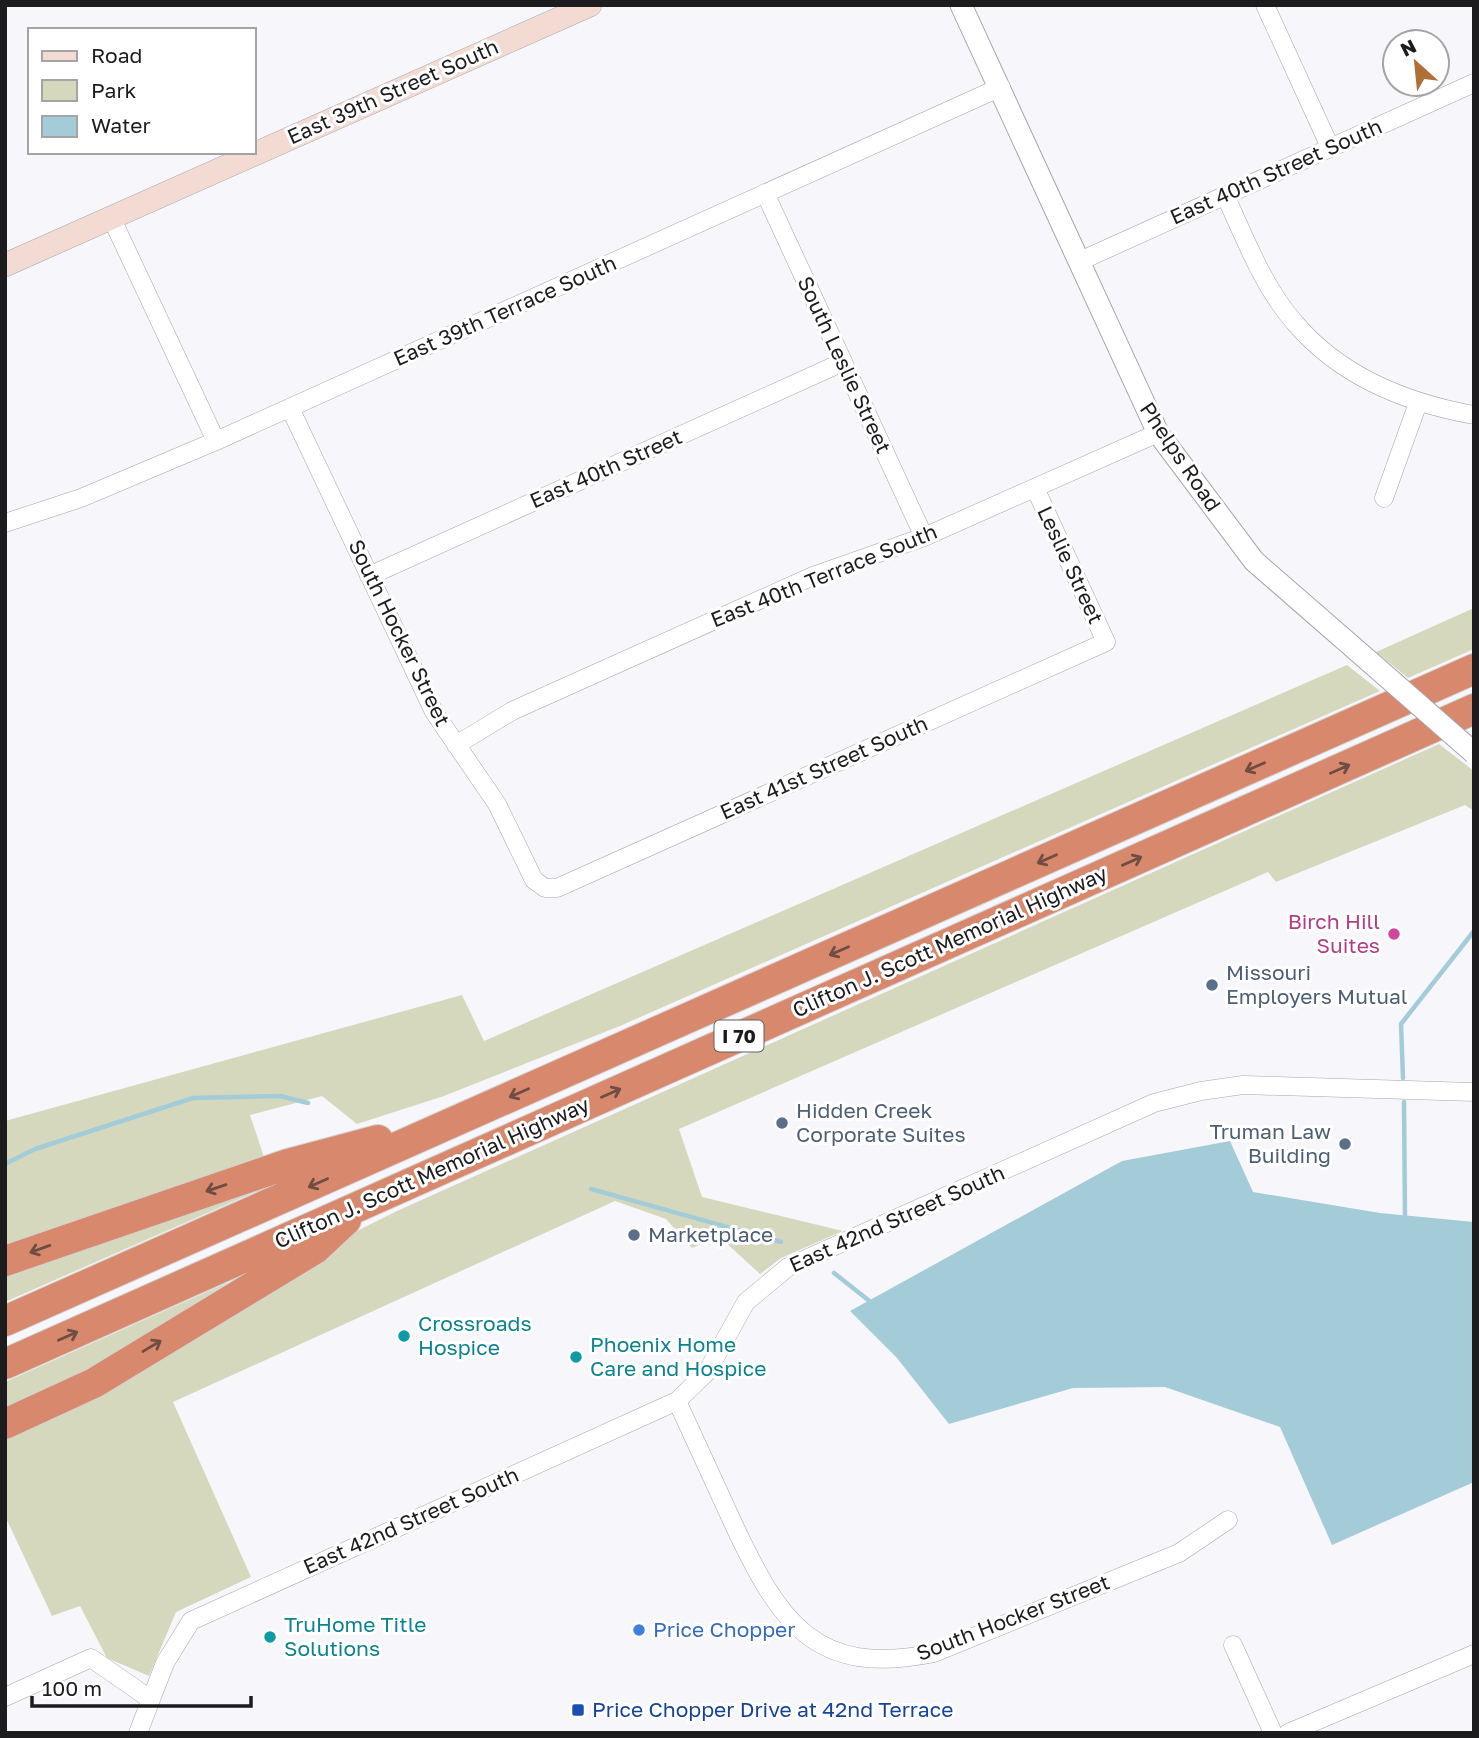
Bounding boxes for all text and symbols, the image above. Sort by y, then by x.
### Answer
legend [28,28,256,154]
north arrow [1381,28,1451,98]
street label: East 39th Street South [283,33,502,149]
text: N [1396,34,1420,61]
text: Road [91,42,142,68]
text: Park [91,77,137,103]
text: Water [91,112,151,138]
street label: East 40th Street South [1166,113,1386,230]
street label: East 39th Terrace South [389,249,620,371]
street label: South Leslie Street [792,272,897,457]
street label: Phelps Road [1135,397,1227,516]
street label: East 40th Street [525,423,686,513]
street label: Leslie Street [1032,502,1110,628]
street label: East 40th Terrace South [707,518,941,632]
street label: South Hocker Street [343,535,456,730]
street label: East 41st Street South [716,710,931,825]
one-way arrow [1244,761,1266,774]
one-way arrow [1329,762,1350,775]
one-way arrow [1037,853,1058,866]
one-way arrow [1121,854,1142,867]
street label: Clifton J. Scott Memorial Highway [788,860,1111,1022]
place label: Birch Hill Suites [1288,908,1380,958]
marker: Birch Hill Suites [1386,926,1402,942]
one-way arrow [829,945,850,958]
place label: Missouri Employers Mutual [1226,959,1408,1009]
marker: Missouri Employers Mutual [1204,977,1220,993]
road number: I 70 [714,1020,764,1052]
one-way arrow [599,1086,621,1099]
one-way arrow [509,1087,530,1100]
street label: Clifton J. Scott Memorial Highway [270,1091,593,1253]
place label: Hidden Creek Corporate Suites [796,1097,966,1147]
marker: Hidden Creek Corporate Suites [774,1115,790,1131]
place label: Truman Law Building [1210,1118,1331,1168]
marker: Truman Law Building [1337,1136,1353,1152]
street label: East 42nd Street South [785,1159,1008,1277]
one-way arrow [308,1177,329,1190]
one-way arrow [205,1182,227,1195]
place label: Marketplace [648,1221,773,1247]
marker: Marketplace [626,1227,642,1243]
one-way arrow [29,1243,51,1256]
place label: Crossroads Hospice [418,1310,532,1360]
marker: Crossroads Hospice [396,1328,412,1344]
one-way arrow [56,1329,78,1342]
place label: Phoenix Home Care and Hospice [590,1331,766,1381]
one-way arrow [142,1339,162,1353]
marker: Phoenix Home Care and Hospice [568,1349,584,1365]
street label: East 42nd Street South [299,1461,522,1579]
street label: South Hocker Street [913,1568,1113,1666]
place label: TruHome Title Solutions [284,1611,426,1661]
place label: Price Chopper [653,1616,795,1642]
marker: Price Chopper [631,1622,647,1638]
marker: TruHome Title Solutions [262,1629,278,1645]
scale bar [32,1664,250,1708]
text: 100 m [42,1675,102,1701]
place label: Price Chopper Drive at 42nd Terrace [592,1696,953,1722]
marker: Price Chopper Drive at 42nd Terrace [570,1702,586,1718]

